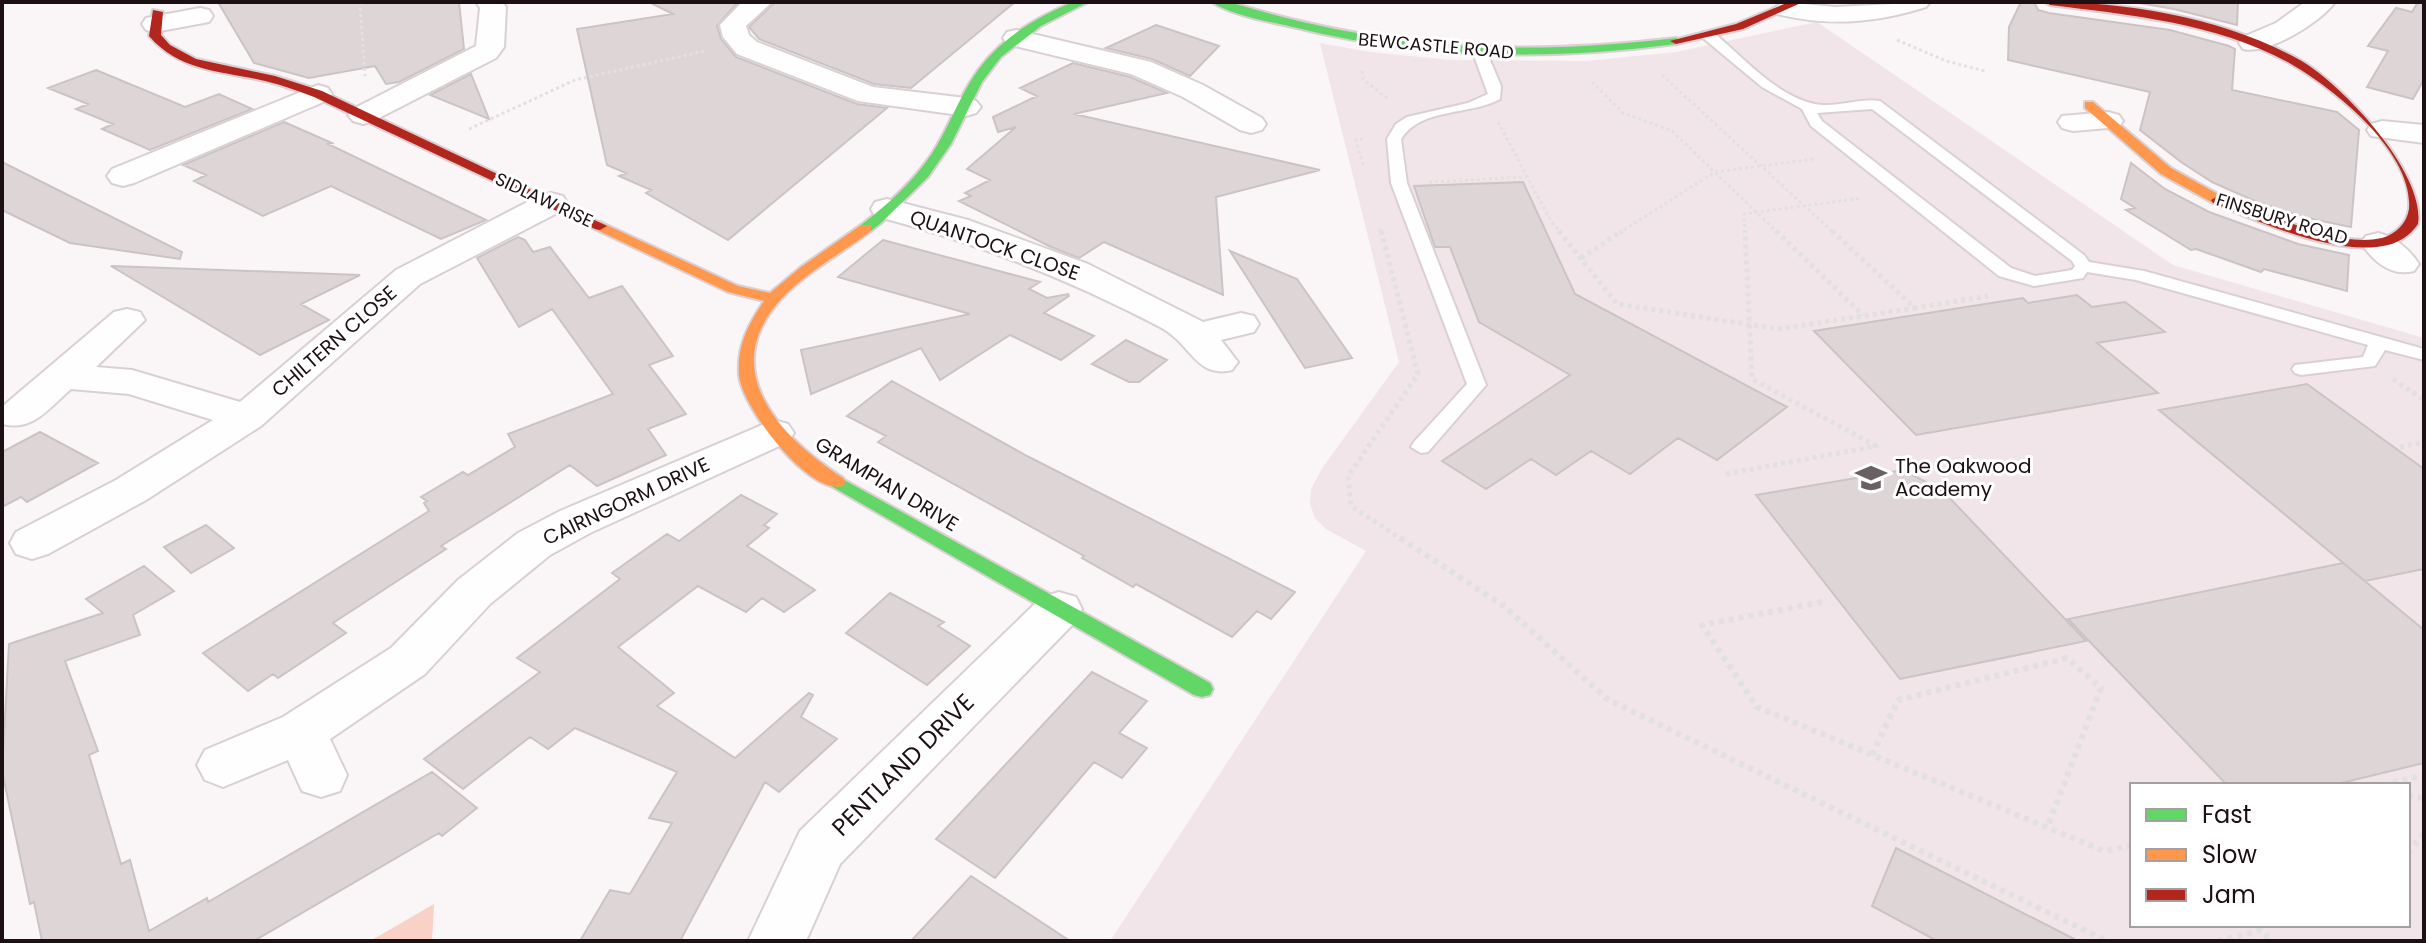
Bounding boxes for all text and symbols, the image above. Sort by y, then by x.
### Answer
street label: BEWCASTLE ROAD [1357,26,1515,65]
street label: SIDLAW RISE [491,166,597,233]
street label: FINSBURY ROAD [2213,187,2351,250]
street label: QUANTOCK CLOSE [906,203,1084,287]
street label: CHILTERN CLOSE [265,279,403,403]
street label: GRAMPIAN DRIVE [810,430,964,538]
street label: CAIRNGORM DRIVE [538,450,714,552]
place label: The Oakwood Academy [1895,452,2031,503]
school or university icon: The Oakwood Academy [1854,461,1888,495]
street label: PENTLAND DRIVE [824,686,981,843]
legend [2130,783,2410,927]
text: Fast [2202,798,2252,831]
text: Slow [2202,838,2257,871]
text: Jam [2202,878,2256,911]

